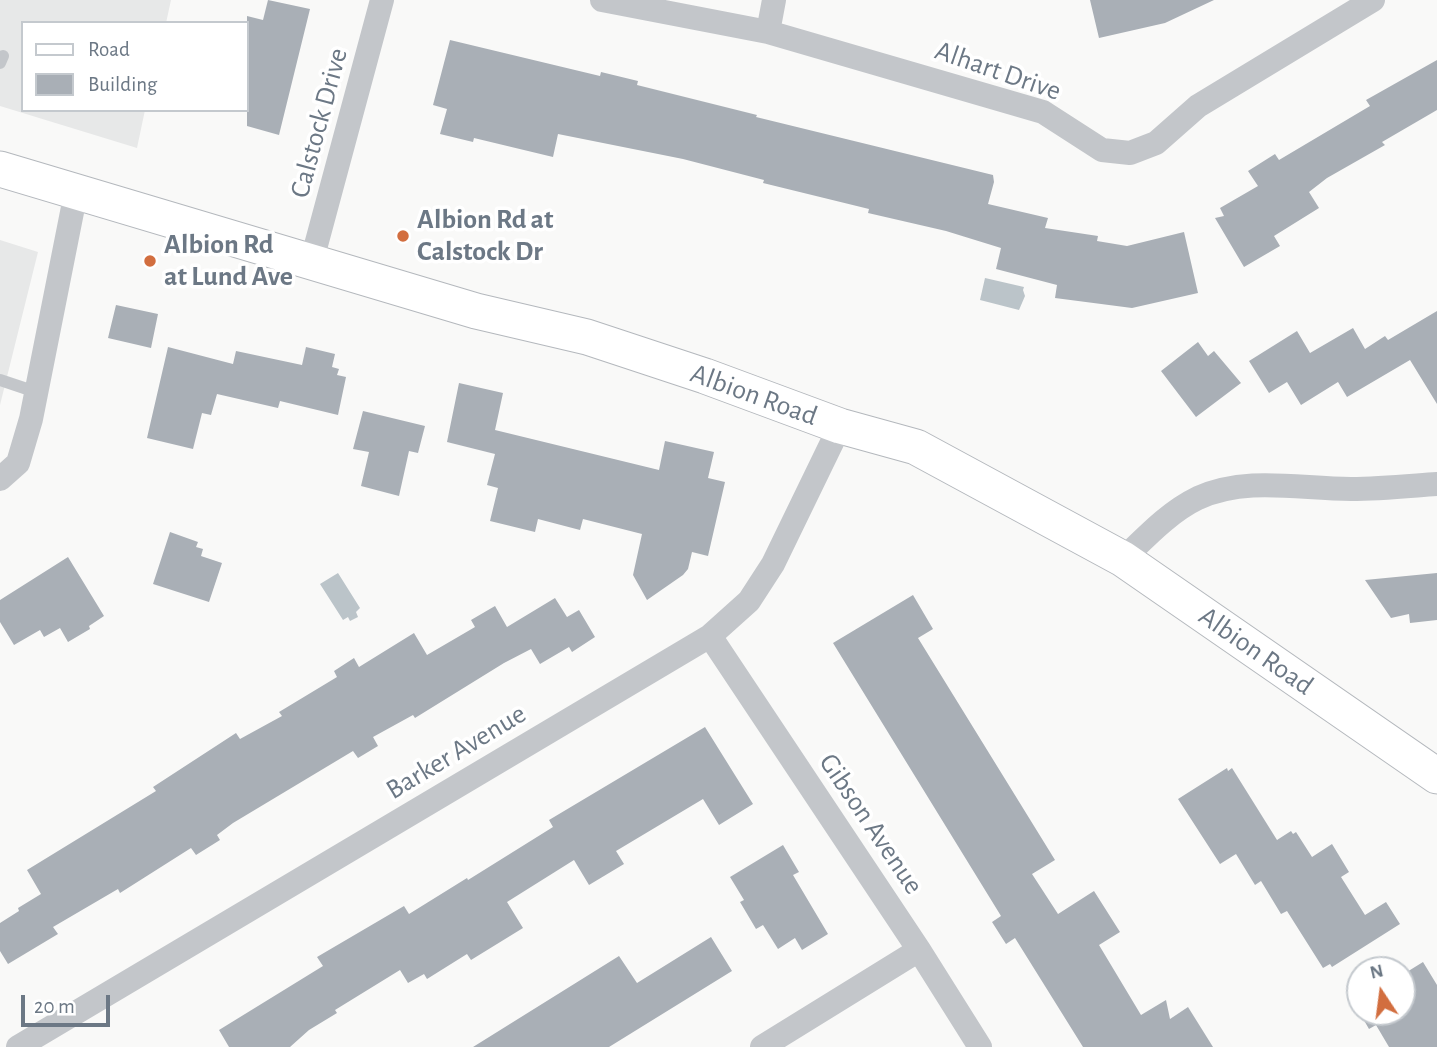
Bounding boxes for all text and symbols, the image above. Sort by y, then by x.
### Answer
legend [21,21,248,112]
street label: Alhart Drive [931,34,1065,108]
text: Road [88,39,130,60]
street label: Calstock Drive [283,45,355,201]
text: Building [88,74,157,95]
place label: Albion Rd at Calstock Dr [417,203,554,269]
place label: Albion Rd at Lund Ave [164,228,293,294]
marker: Albion Rd at Calstock Dr [395,228,411,244]
marker: Albion Rd at Lund Ave [142,253,158,269]
street label: Albion Road [686,357,822,433]
street label: Albion Road [1192,599,1320,703]
street label: Barker Avenue [380,697,532,807]
street label: Gibson Avenue [812,747,930,901]
north arrow [1346,956,1416,1026]
text: N [1368,961,1385,983]
scale bar [24,981,114,1025]
text: 20 m [34,996,75,1017]

